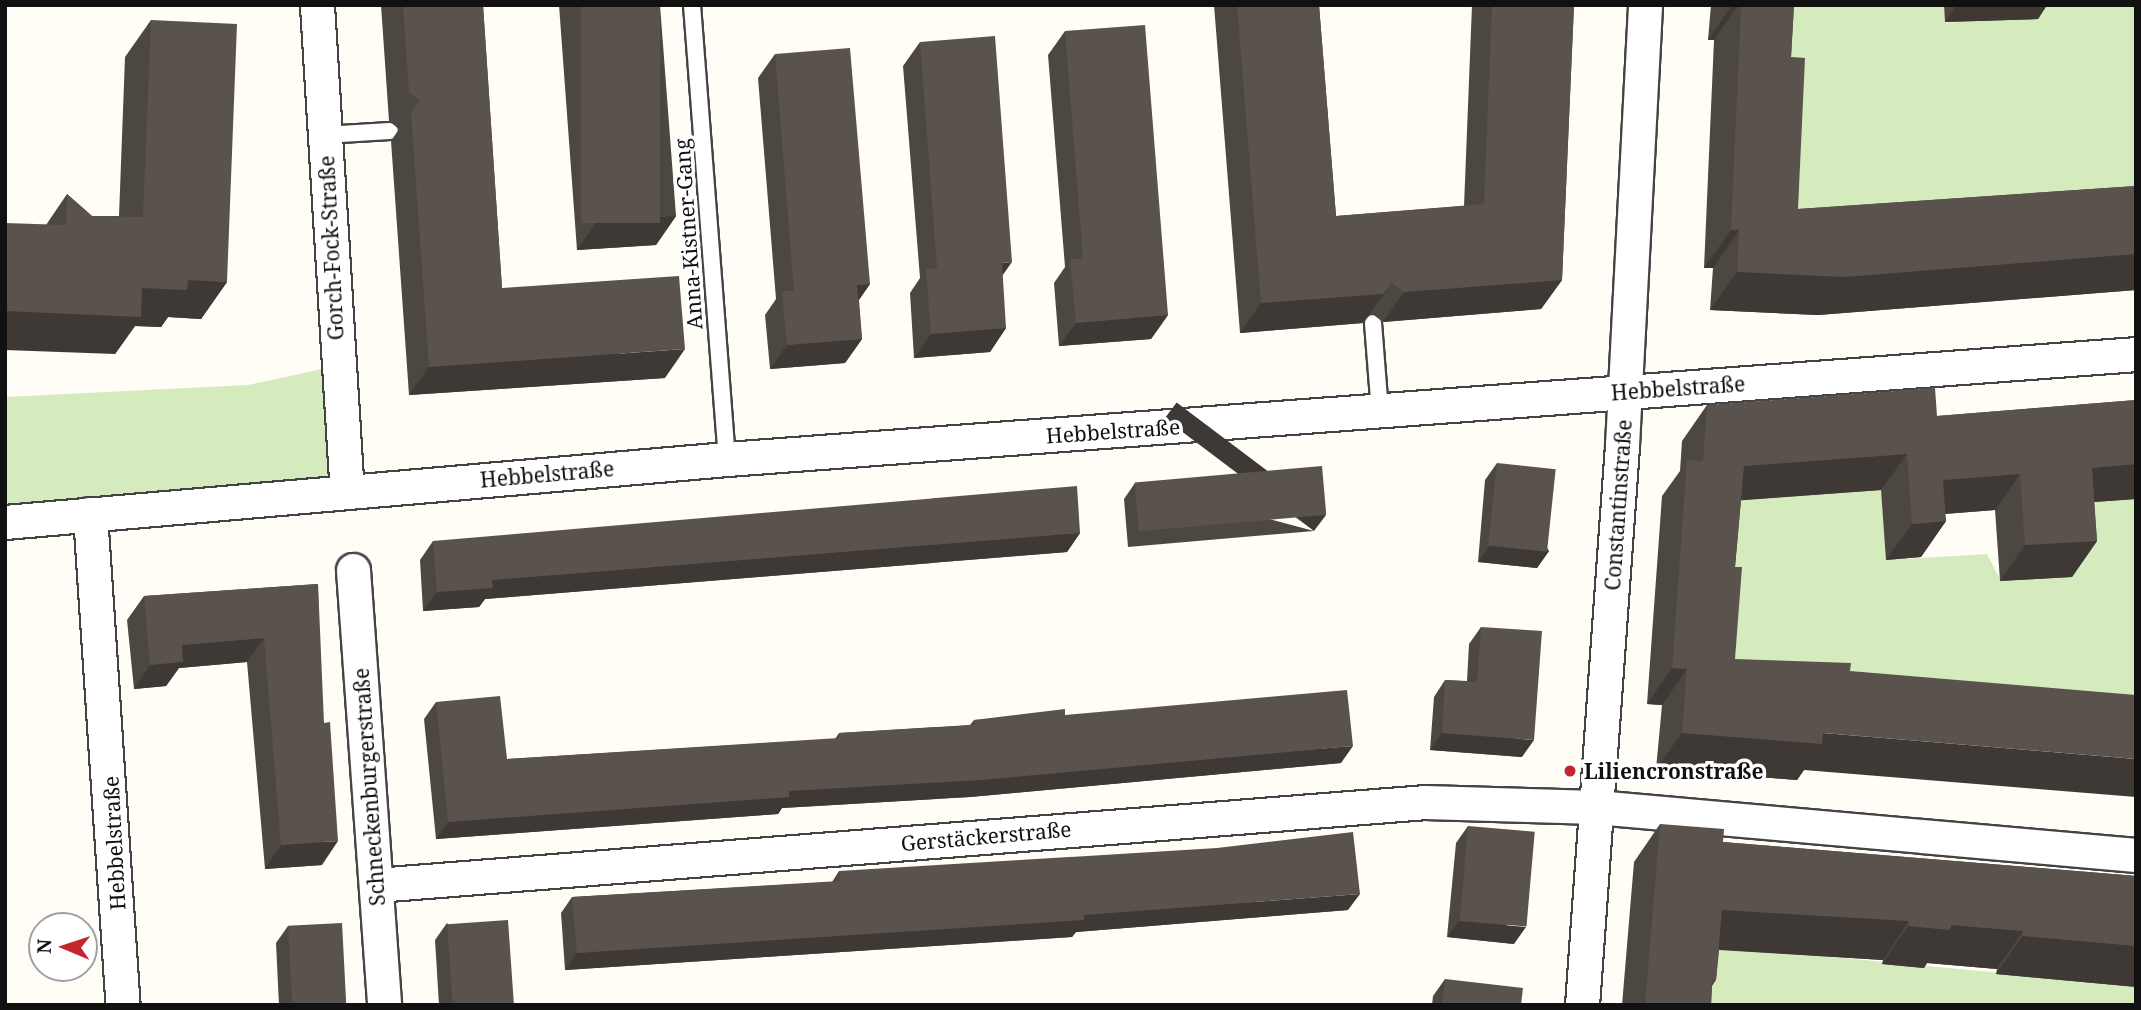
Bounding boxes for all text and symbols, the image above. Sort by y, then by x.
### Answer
street label: Anna-Kistner-Gang [669,138,707,330]
street label: Gorch-Fock-Straße [314,155,348,341]
street label: Hebbelstraße [1610,371,1746,405]
street label: Hebbelstraße [1045,414,1181,448]
street label: Constantinstraße [1599,419,1637,591]
street label: Hebbelstraße [479,456,615,492]
street label: Schneckenburgerstraße [348,667,390,907]
place label: Liliencronstraße [1584,758,1763,784]
marker: Liliencronstraße [1562,763,1578,779]
street label: Hebbelstraße [98,775,130,911]
street label: Gerstäckerstraße [900,816,1072,856]
north arrow [28,912,98,982]
text: N [31,938,57,954]

